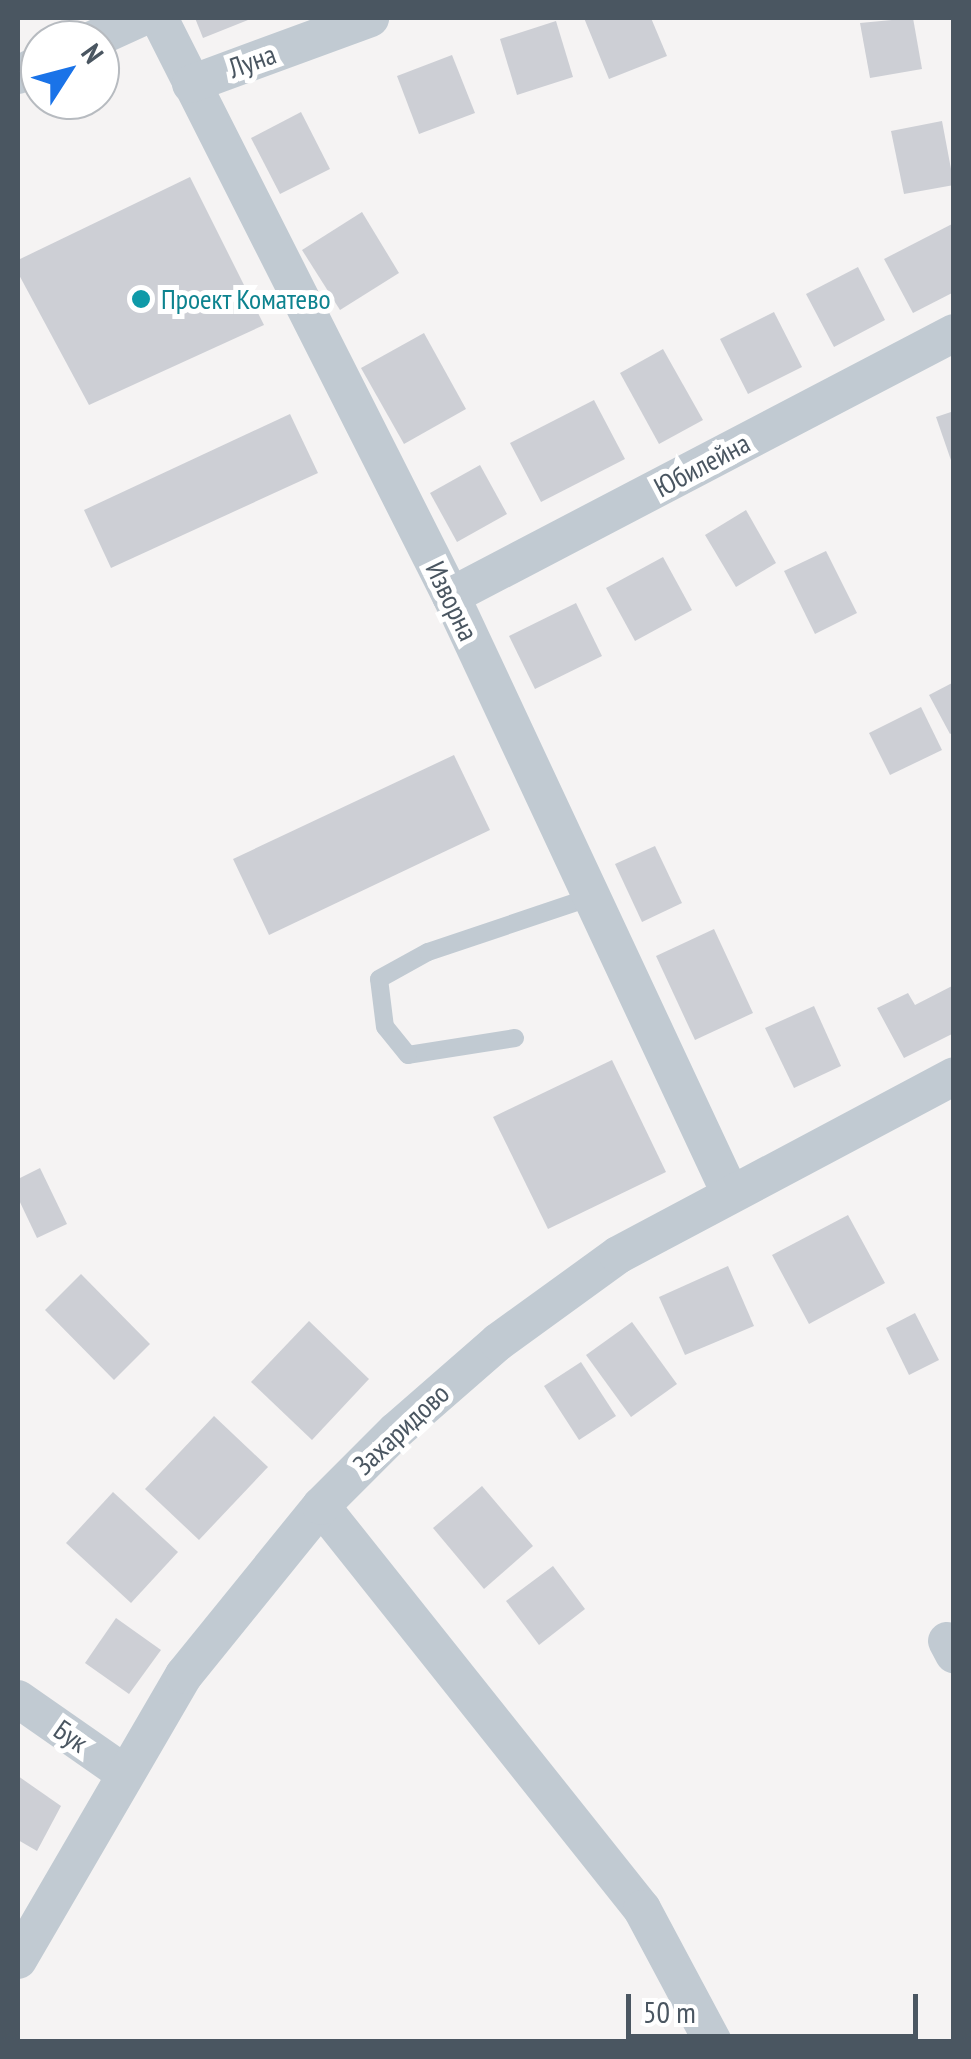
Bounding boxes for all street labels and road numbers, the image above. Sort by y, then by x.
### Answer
street label: Луна [224,37,280,85]
street label: Юбилейна [649,426,755,504]
street label: Изворна [418,556,486,646]
street label: Захаридово [346,1376,456,1482]
street label: Бук [48,1713,94,1759]

